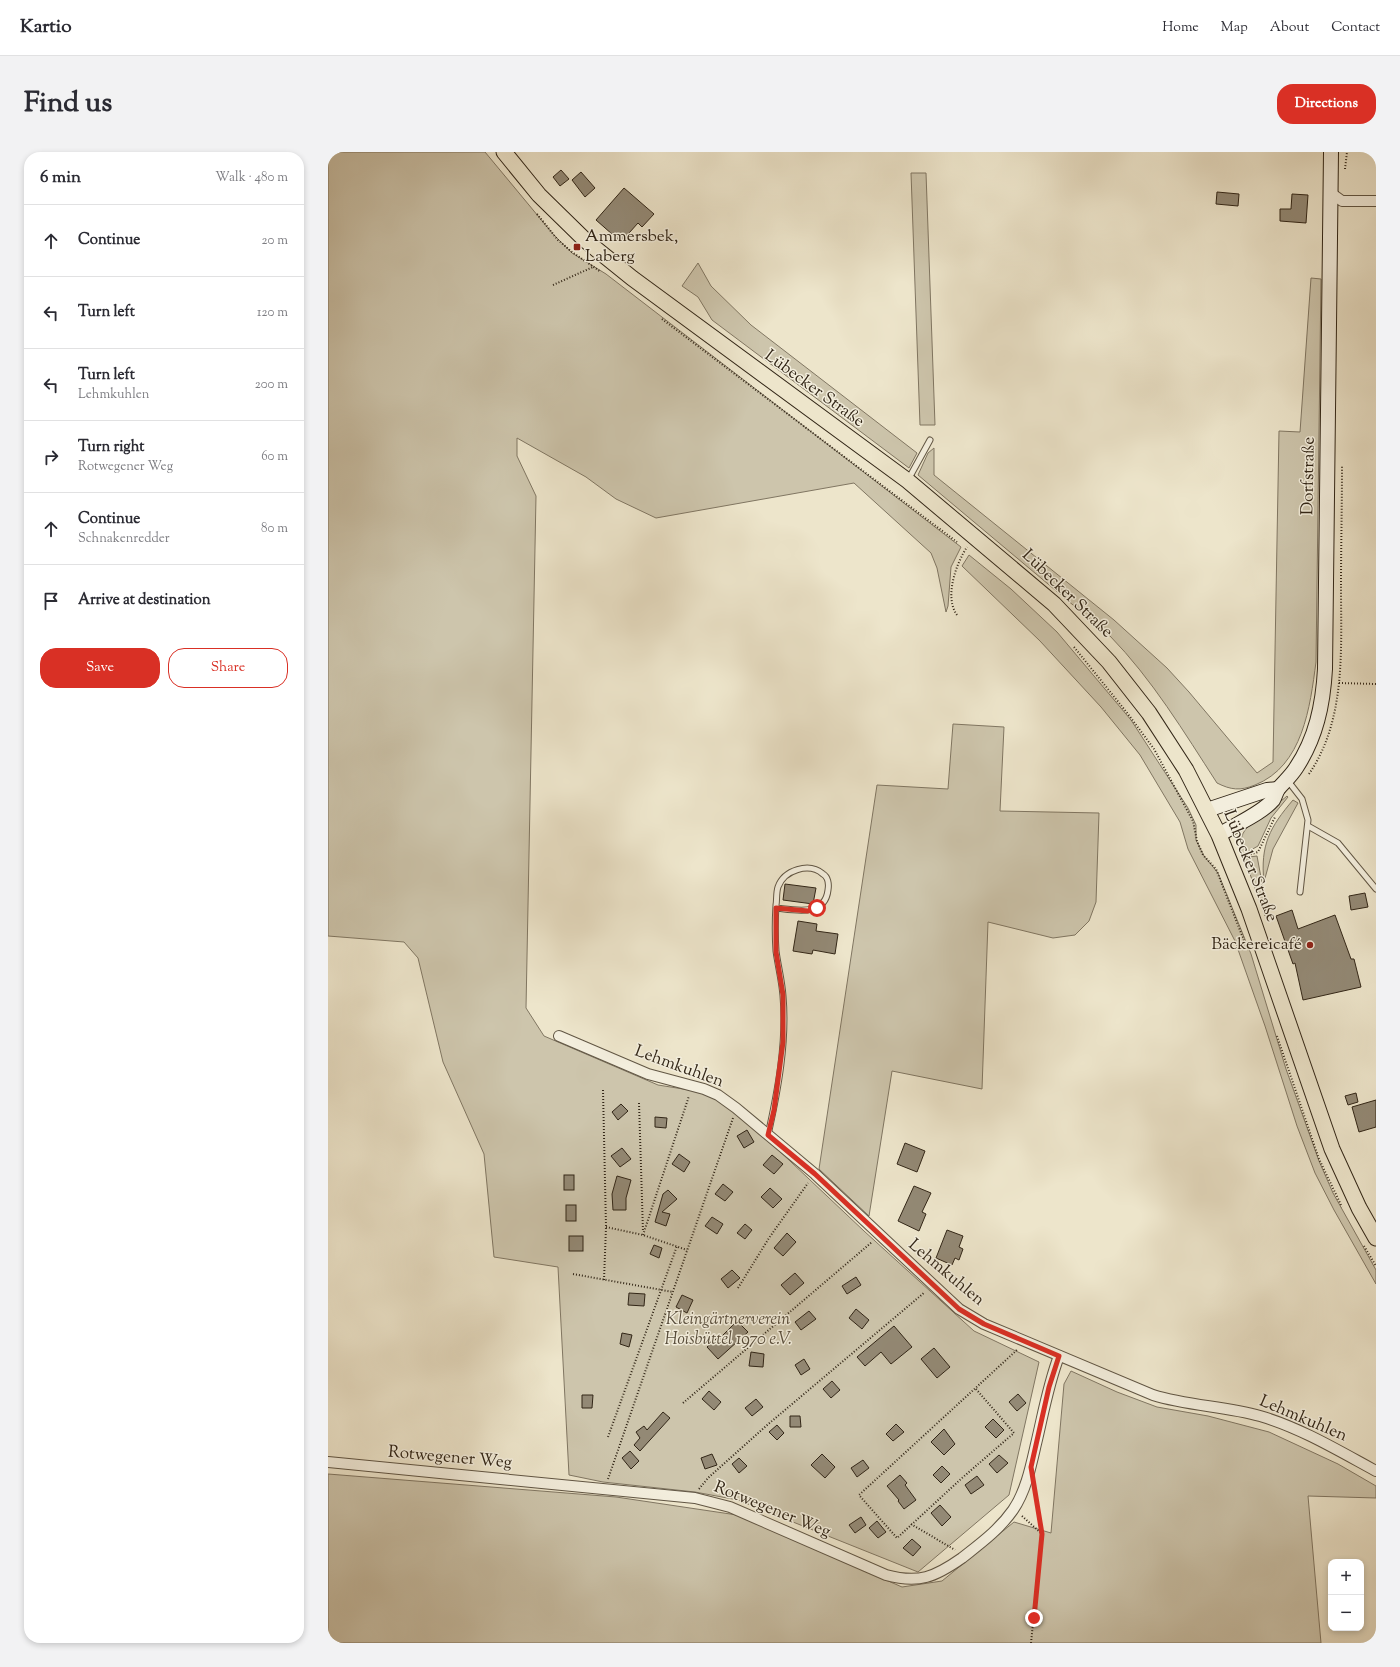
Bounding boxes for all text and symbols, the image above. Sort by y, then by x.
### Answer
text: Kartio [20,14,72,41]
text: Home [1162,18,1199,38]
text: Map [1221,18,1248,38]
text: About [1270,18,1309,38]
text: Contact [1331,18,1380,38]
text: Find us [24,84,112,124]
button: Directions [1277,84,1376,124]
text: 6 min [40,166,81,190]
text: Walk · 480 m [215,169,288,187]
place label: Ammersbek, Laberg [585,225,678,269]
icon: ahead [40,230,62,252]
text: Continue [78,230,140,251]
text: 20 m [262,232,288,250]
marker: Ammersbek, Laberg [572,242,582,252]
icon: left [40,302,62,324]
text: Turn left [78,302,135,323]
text: 120 m [257,304,288,322]
street label: Lübecker Straße [759,344,869,434]
text: Turn left [78,365,135,386]
icon: left [40,374,62,396]
text: 200 m [255,376,288,394]
text: Lehmkuhlen [78,386,149,404]
street label: Dorfstraße [1296,436,1322,516]
text: Turn right [78,437,144,458]
icon: right [40,446,62,468]
text: 60 m [261,448,288,466]
text: Rotwegener Weg [78,458,173,476]
text: Continue [78,509,140,530]
icon: ahead [40,518,62,540]
text: 80 m [261,520,288,538]
text: Schnakenredder [78,530,170,548]
street label: Lübecker Straße [1016,544,1118,644]
icon: arrive [40,590,62,612]
text: Arrive at destination [78,590,211,611]
button: Save [40,648,160,688]
button: Share [168,648,288,688]
street label: Lübecker Straße [1217,807,1283,926]
route start [808,899,826,917]
place label: Bäckereicafé [1211,933,1302,957]
marker: Bäckereicafé [1305,940,1315,950]
street label: Lehmkuhlen [631,1040,727,1094]
street label: Lehmkuhlen [903,1234,989,1312]
park label: Kleingärtnerverein Hoisbüttel 1970 e.V. [664,1308,792,1352]
street label: Lehmkuhlen [1255,1390,1351,1448]
street label: Rotwegener Weg [387,1441,513,1475]
street label: Rotwegener Weg [710,1476,834,1544]
map controls [1328,1559,1364,1631]
button: + [1328,1559,1364,1595]
button: − [1328,1595,1364,1631]
route end [1025,1609,1043,1627]

